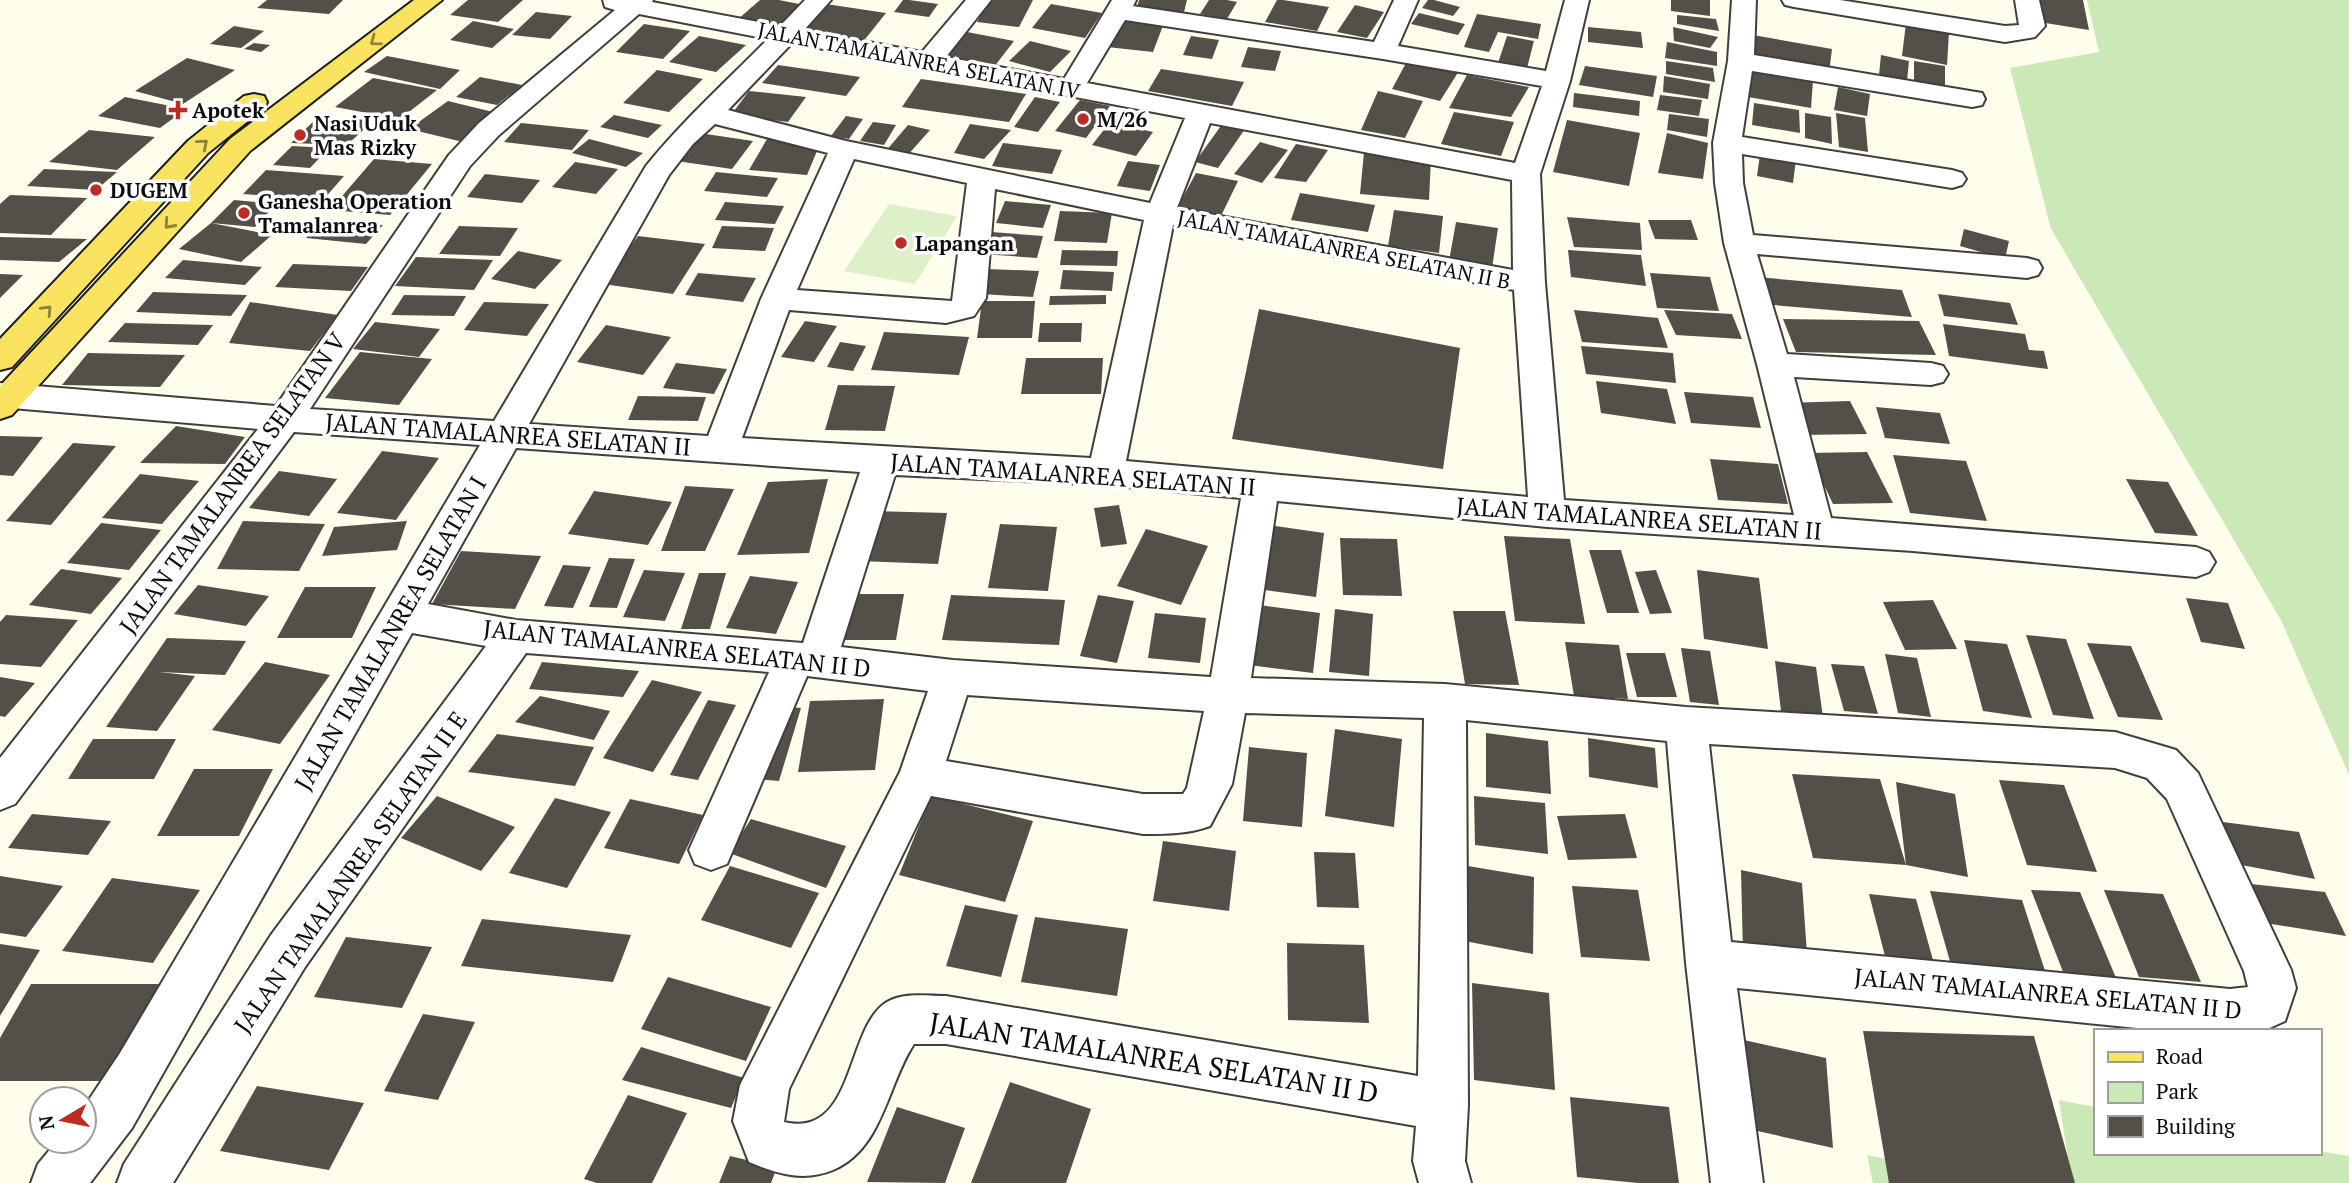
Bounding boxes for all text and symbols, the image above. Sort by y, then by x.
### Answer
street label: JALAN TAMALANREA SELATAN IV [756,15,1083,105]
one-way arrow [370,32,383,45]
place label: Apotek [192,96,265,124]
marker: Apotek [170,102,186,118]
place label: M/26 [1097,105,1148,133]
place label: Nasi Uduk Mas Rizky [314,109,417,161]
marker: M/26 [1075,111,1091,127]
marker: Nasi Uduk Mas Rizky [292,127,308,143]
one-way arrow [195,140,208,152]
place label: DUGEM [110,176,188,204]
marker: DUGEM [88,182,104,198]
place label: Ganesha Operation Tamalanrea [258,187,452,239]
street label: JALAN TAMALANREA SELATAN II B [1175,203,1513,295]
marker: Ganesha Operation Tamalanrea [236,205,252,221]
one-way arrow [165,216,178,229]
place label: Lapangan [915,229,1014,257]
marker: Lapangan [893,235,909,251]
one-way arrow [38,305,51,318]
street label: JALAN TAMALANREA SELATAN V [112,325,353,640]
street label: JALAN TAMALANREA SELATAN II [324,405,692,463]
street label: JALAN TAMALANREA SELATAN II [889,445,1257,503]
street label: JALAN TAMALANREA SELATAN I [287,470,493,796]
street label: JALAN TAMALANREA SELATAN II [1455,489,1823,547]
street label: JALAN TAMALANREA SELATAN II D [482,612,872,684]
street label: JALAN TAMALANREA SELATAN II E [226,705,474,1039]
street label: JALAN TAMALANREA SELATAN II D [1853,960,2243,1026]
street label: JALAN TAMALANREA SELATAN II D [927,1003,1381,1111]
legend [2094,1029,2321,1155]
text: Road [2156,1042,2203,1070]
text: Park [2156,1077,2198,1105]
north arrow [28,1085,98,1155]
text: Building [2156,1112,2236,1140]
text: N [32,1113,59,1132]

